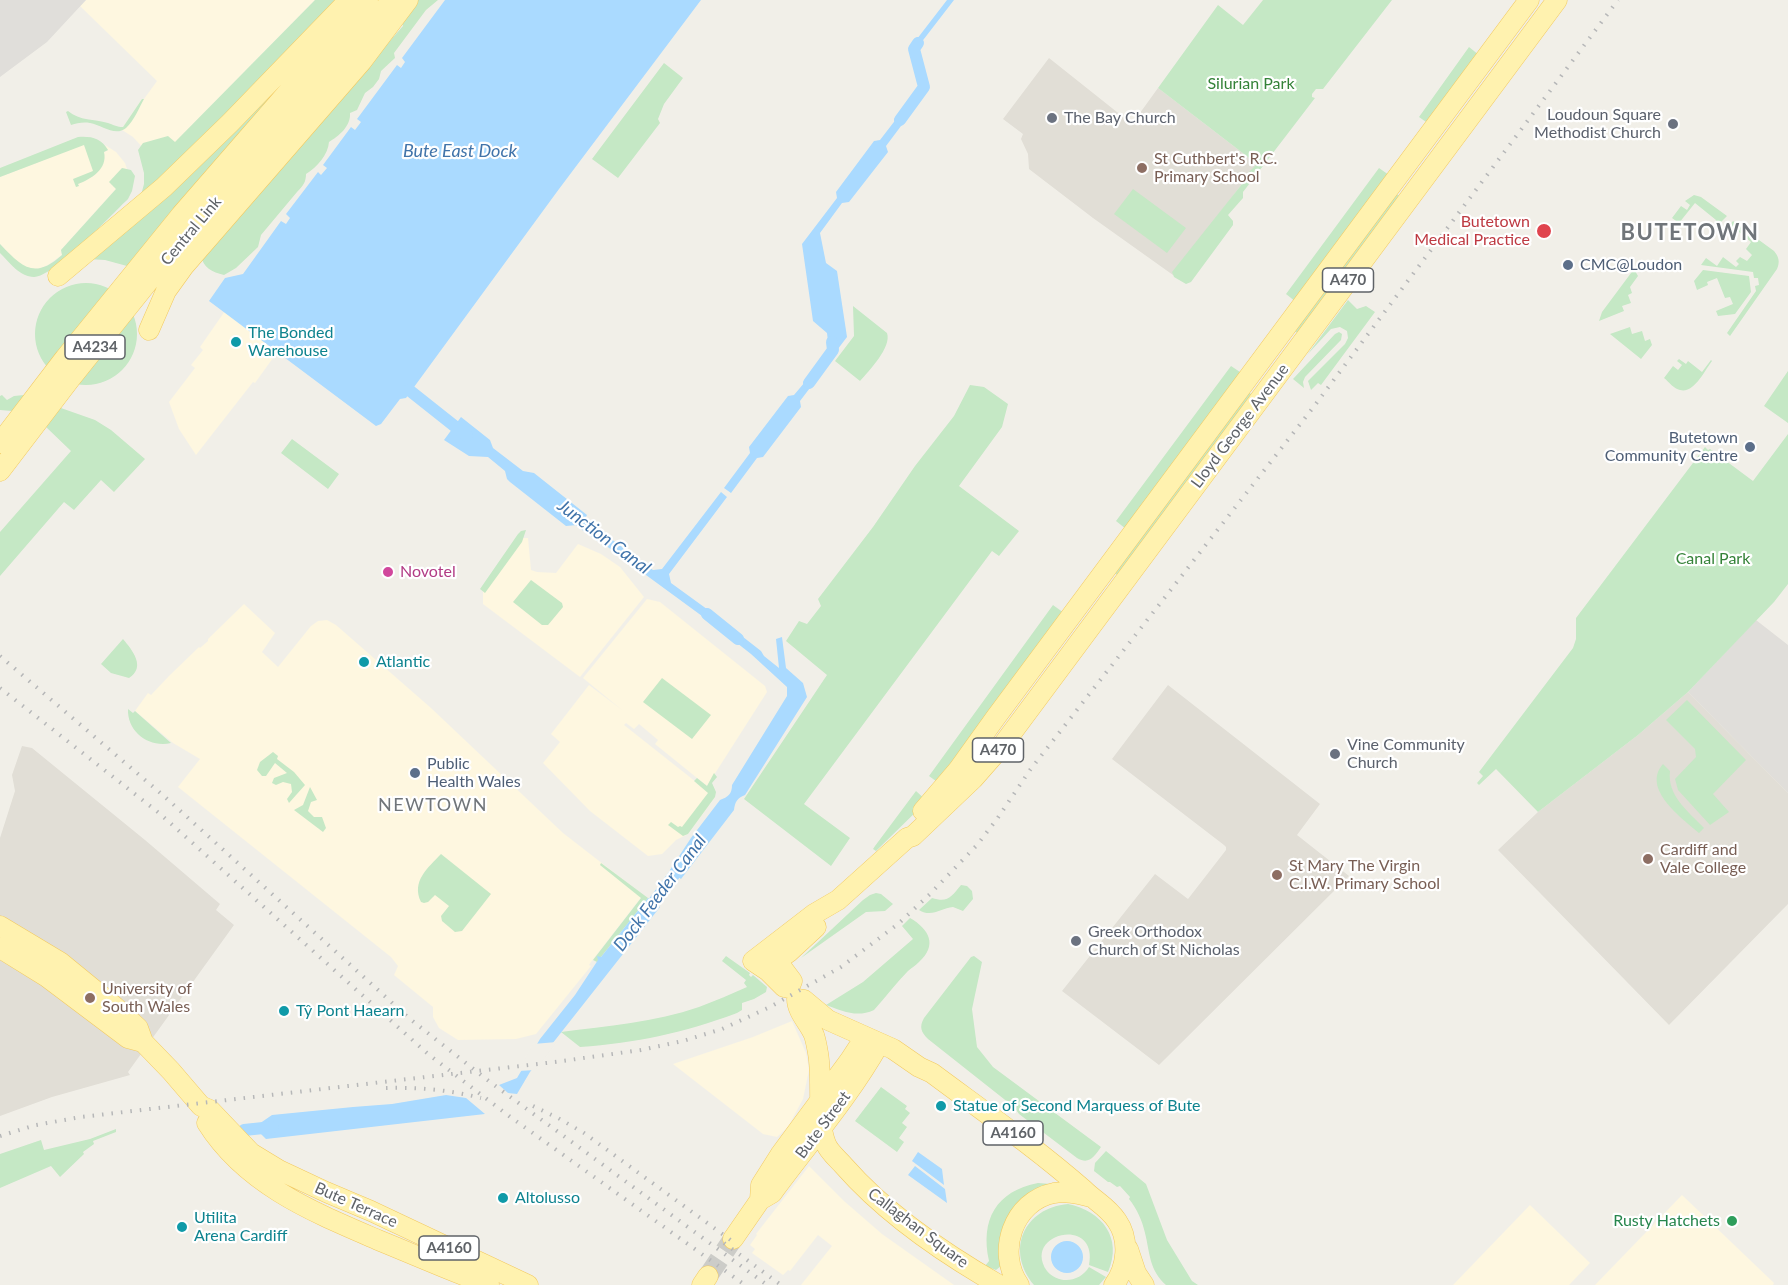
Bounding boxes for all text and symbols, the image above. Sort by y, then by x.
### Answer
park label: Silurian Park [1207,74,1295,94]
place label: Loudoun Square Methodist Church [1534,105,1661,143]
place label: The Bay Church [1064,108,1176,128]
marker: The Bay Church [1045,111,1059,125]
marker: Loudoun Square Methodist Church [1666,117,1680,131]
water label: Bute East Dock [403,140,517,162]
place label: St Cuthbert's R.C. Primary School [1154,149,1277,187]
marker: St Cuthbert's R.C. Primary School [1135,161,1149,175]
street label: Central Link [157,193,225,269]
place label: Butetown Medical Practice [1414,212,1530,250]
district label: BUTETOWN [1621,220,1759,246]
marker: Butetown Medical Practice [1535,222,1553,240]
place label: CMC@Loudon [1580,255,1682,275]
marker: CMC@Loudon [1561,258,1575,272]
road number: A470 [1322,268,1374,292]
place label: The Bonded Warehouse [248,323,333,361]
road number: A4234 [65,335,125,359]
marker: The Bonded Warehouse [229,335,243,349]
street label: Lloyd George Avenue [1187,360,1293,492]
place label: Butetown Community Centre [1605,428,1738,466]
marker: Butetown Community Centre [1743,440,1757,454]
water label: Junction Canal [553,495,655,579]
park label: Canal Park [1676,549,1750,569]
place label: Novotel [400,562,456,582]
marker: Novotel [381,565,395,579]
place label: Atlantic [376,652,430,672]
marker: Atlantic [357,655,371,669]
place label: Vine Community Church [1347,735,1465,773]
road number: A470 [972,738,1024,762]
marker: Vine Community Church [1328,747,1342,761]
place label: Public Health Wales [427,754,521,792]
marker: Public Health Wales [408,766,422,780]
district label: NEWTOWN [378,794,488,816]
water label: Dock Feeder Canal [609,830,711,956]
place label: Cardiff and Vale College [1660,840,1746,878]
marker: Cardiff and Vale College [1641,852,1655,866]
place label: St Mary The Virgin C.I.W. Primary School [1289,856,1440,894]
marker: St Mary The Virgin C.I.W. Primary School [1270,868,1284,882]
place label: Greek Orthodox Church of St Nicholas [1088,922,1240,960]
marker: Greek Orthodox Church of St Nicholas [1069,934,1083,948]
place label: University of South Wales [102,979,192,1017]
marker: University of South Wales [83,991,97,1005]
place label: Tŷ Pont Haearn [296,1001,404,1021]
marker: Tŷ Pont Haearn [277,1004,291,1018]
street label: Bute Street [791,1087,855,1163]
place label: Statue of Second Marquess of Bute [953,1096,1201,1116]
marker: Statue of Second Marquess of Bute [934,1099,948,1113]
road number: A4160 [983,1121,1043,1145]
street label: Bute Terrace [312,1178,400,1232]
street label: Callaghan Square [864,1184,972,1272]
place label: Altolusso [515,1188,580,1208]
marker: Altolusso [496,1191,510,1205]
place label: Utilita Arena Cardiff [194,1208,287,1246]
place label: Rusty Hatchets [1613,1211,1720,1231]
marker: Rusty Hatchets [1725,1214,1739,1228]
marker: Utilita Arena Cardiff [175,1220,189,1234]
road number: A4160 [419,1236,479,1260]

